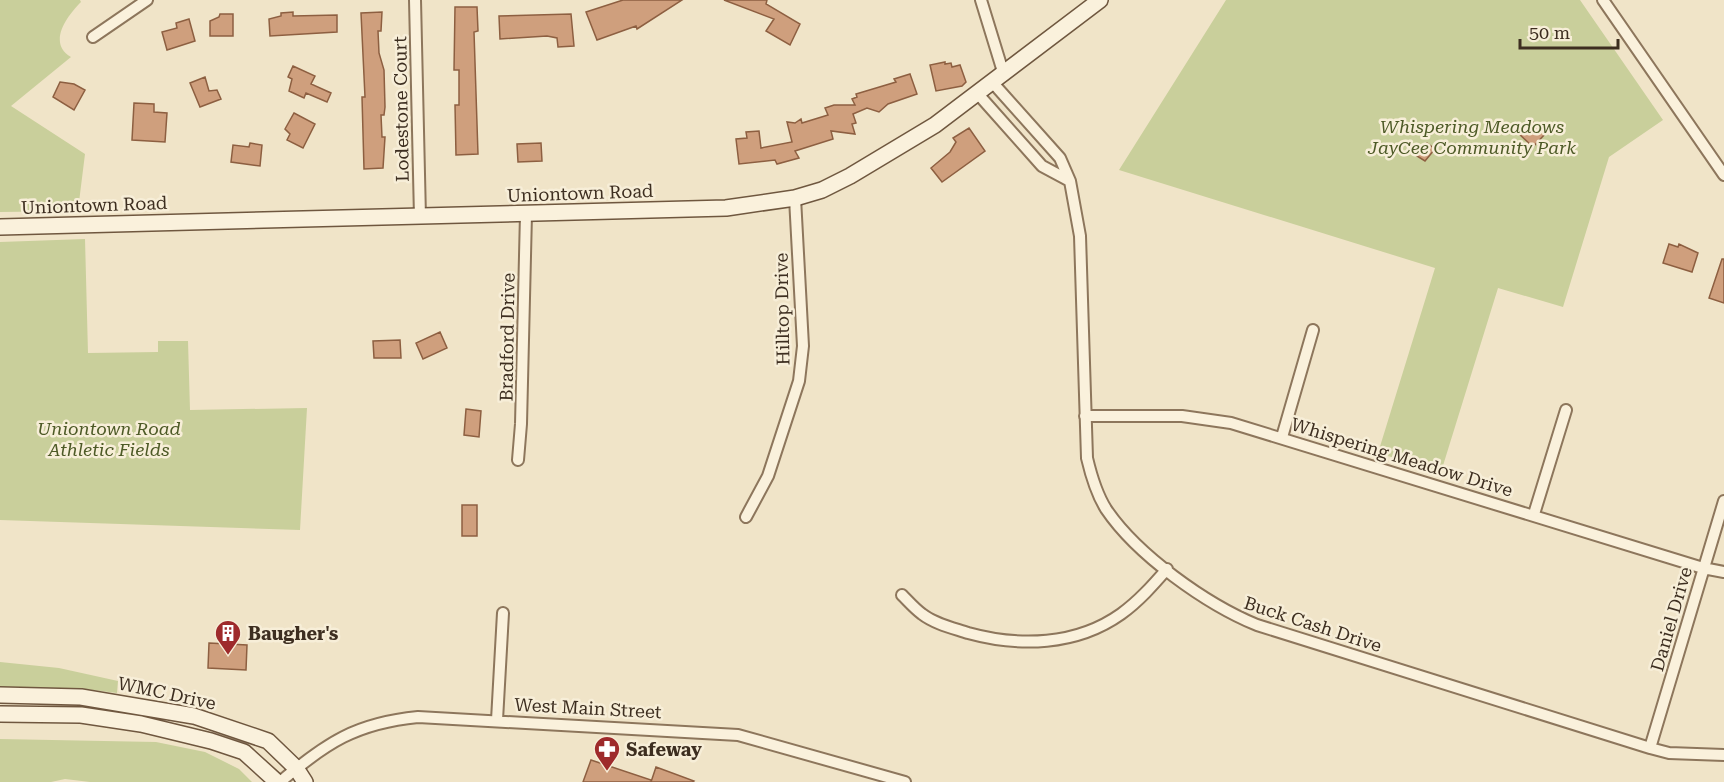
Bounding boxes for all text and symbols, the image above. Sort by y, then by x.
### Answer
scale bar [1520,12,1618,50]
text: 50 m [1529,22,1570,43]
street label: Lodestone Court [389,36,413,182]
park label: Whispering Meadows JayCee Community Park [1367,116,1576,158]
street label: Uniontown Road [506,180,654,206]
street label: Uniontown Road [20,192,168,218]
street label: Hilltop Drive [771,252,793,366]
street label: Bradford Drive [495,272,519,402]
street label: Whispering Meadow Drive [1289,413,1515,501]
park label: Uniontown Road Athletic Fields [37,418,181,460]
street label: Daniel Drive [1646,564,1696,674]
street label: Buck Cash Drive [1242,592,1385,656]
building icon: Baugher's [213,618,243,656]
place label: Baugher's [248,623,338,644]
street label: WMC Drive [116,672,218,714]
street label: West Main Street [514,694,662,722]
pharmacy icon: Safeway [592,734,622,772]
place label: Safeway [626,739,702,760]

